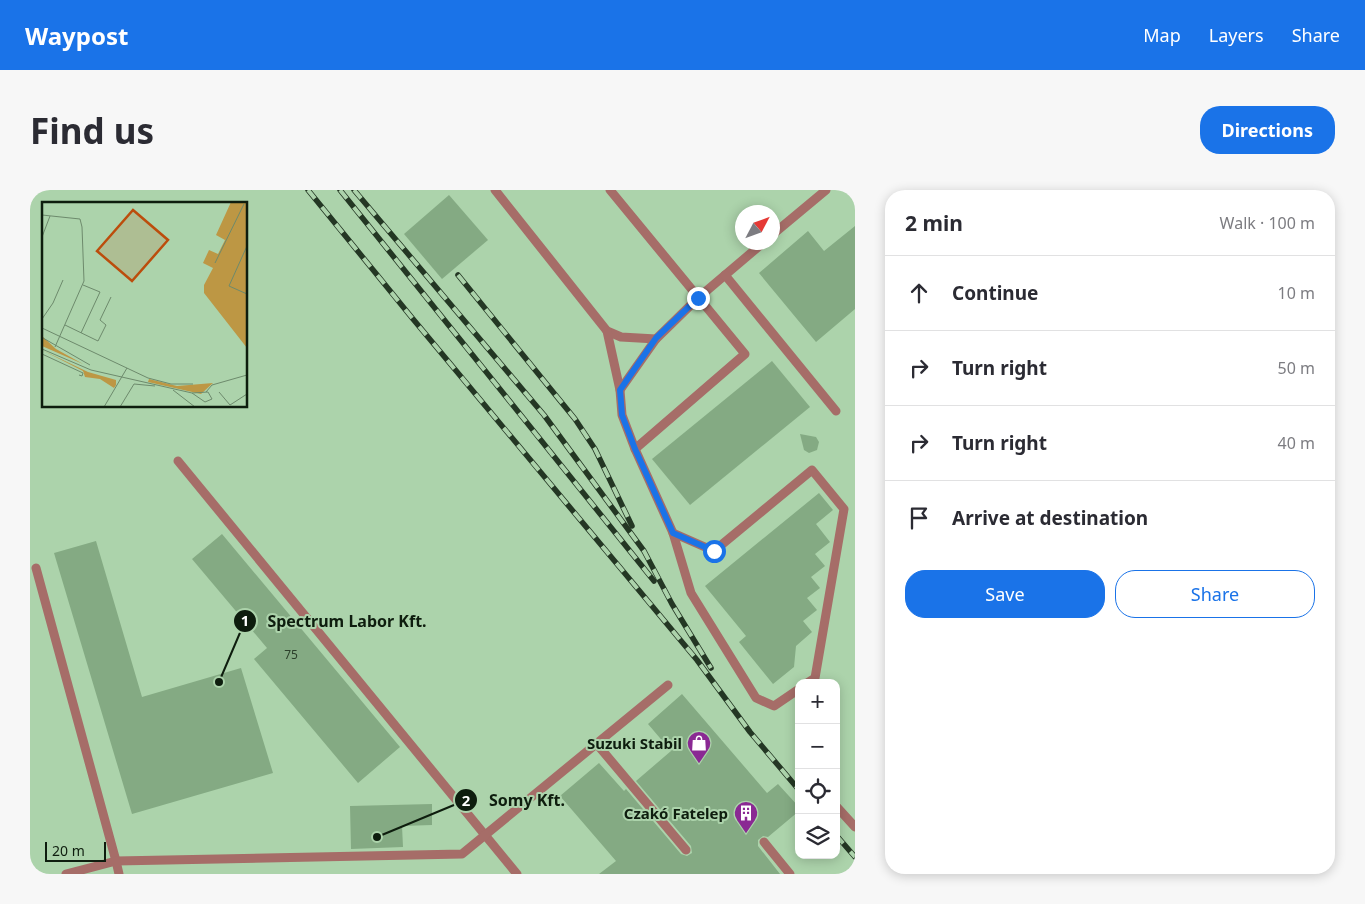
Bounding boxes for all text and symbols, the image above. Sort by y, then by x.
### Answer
text: Waypost [25,19,128,52]
text: Map [1143,23,1181,47]
text: Layers [1209,23,1264,47]
text: Share [1292,23,1340,47]
button: Directions [1200,106,1335,154]
text: Find us [30,107,154,154]
inset map [42,202,248,408]
north arrow [735,205,780,250]
text: 2 min [905,209,963,237]
text: Walk · 100 m [1220,212,1315,234]
icon: ahead [905,279,933,307]
text: Continue [952,280,1038,306]
text: 10 m [1278,282,1315,304]
route end [687,287,710,310]
icon: right [905,354,933,382]
text: Turn right [952,355,1047,381]
text: 50 m [1278,357,1315,379]
icon: right [905,429,933,457]
text: Turn right [952,430,1047,456]
text: 40 m [1278,432,1315,454]
icon: arrive [905,504,933,532]
text: Arrive at destination [952,505,1148,531]
route start [703,540,726,563]
button: Save [905,570,1105,618]
button: Share [1115,570,1315,618]
callout: Spectrum Labor Kft. [233,605,437,636]
text: 1 [241,610,249,630]
text: Spectrum Labor Kft. [267,610,427,632]
house number: 75 [284,646,298,663]
map controls [795,679,840,859]
button: + [795,679,840,724]
button: − [795,724,840,769]
shop icon: Suzuki Stabil [686,730,712,764]
place label: Suzuki Stabil [587,733,682,753]
button: locate [795,769,840,814]
callout: Somy Kft. [454,785,575,816]
text: Somy Kft. [489,789,565,811]
text: 2 [462,790,471,810]
building icon: Czakó Fatelep [733,800,759,834]
place label: Czakó Fatelep [624,803,728,823]
button: layers [795,814,840,859]
scale bar [45,839,106,862]
text: 20 m [52,841,85,860]

